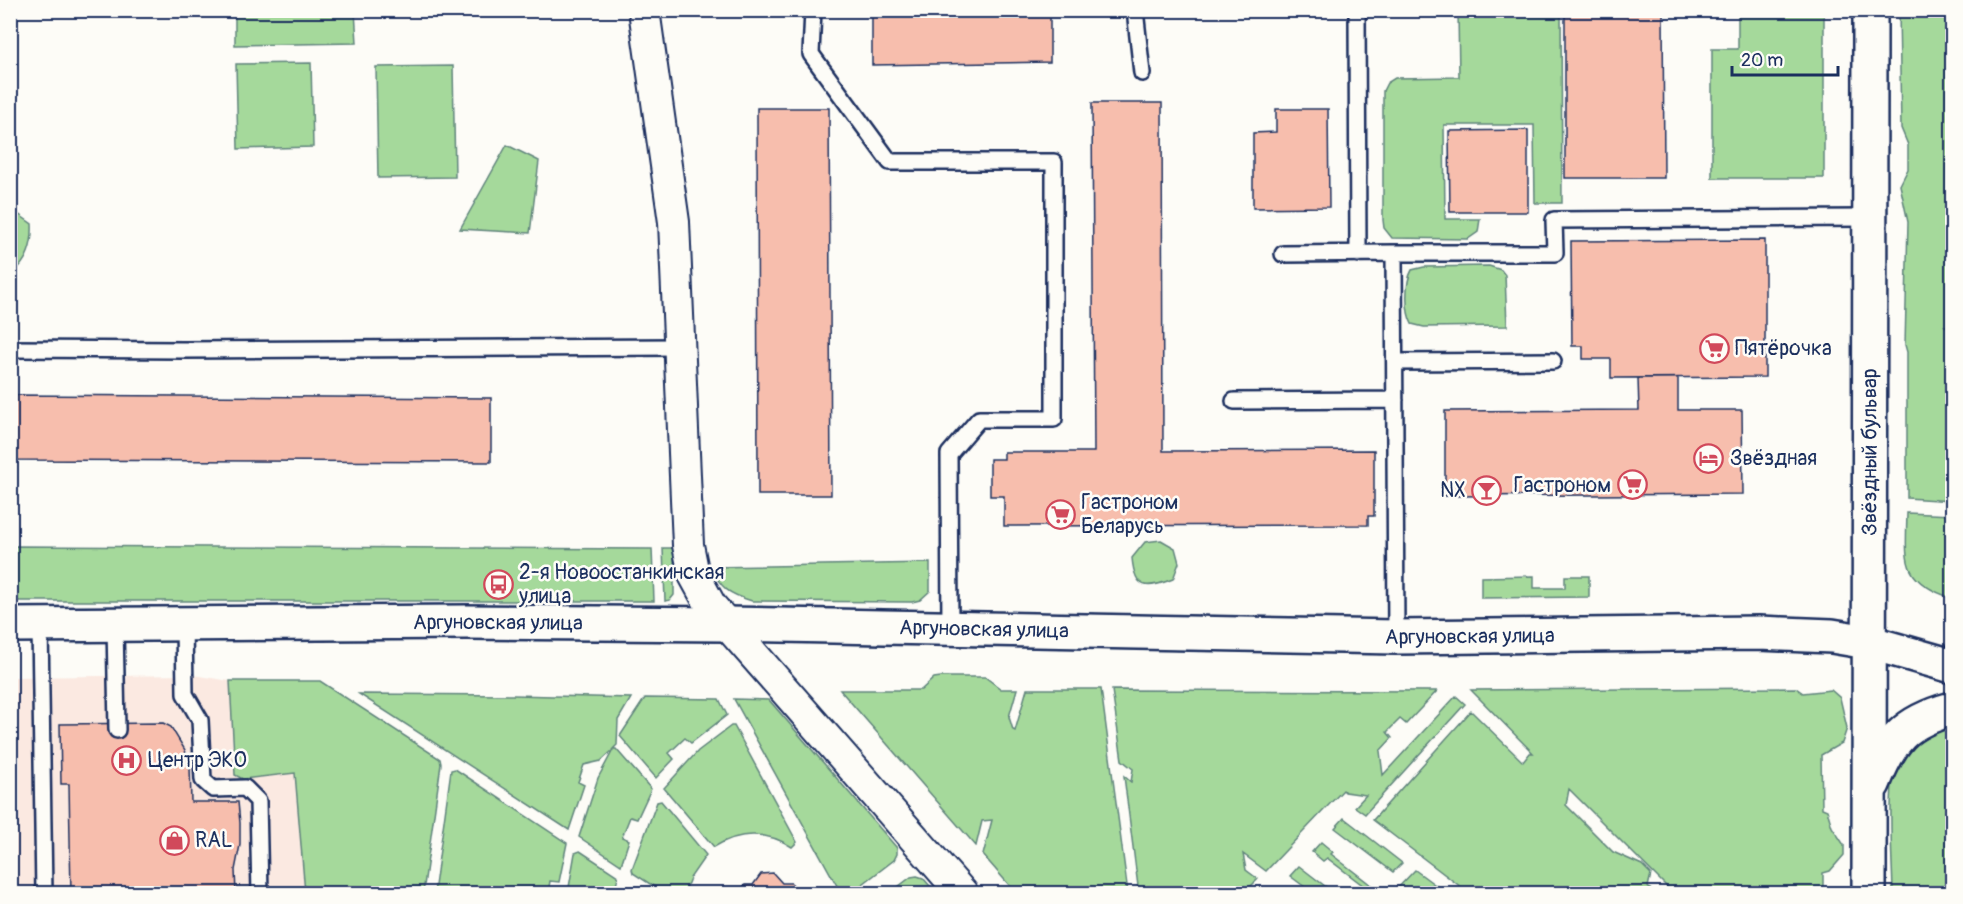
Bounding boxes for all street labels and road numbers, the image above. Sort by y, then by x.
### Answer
street label: Звёздный бульвар [1856,368,1884,536]
street label: Аргуновская улица [413,609,583,637]
street label: Аргуновская улица [899,614,1069,645]
street label: Аргуновская улица [1385,622,1555,651]

